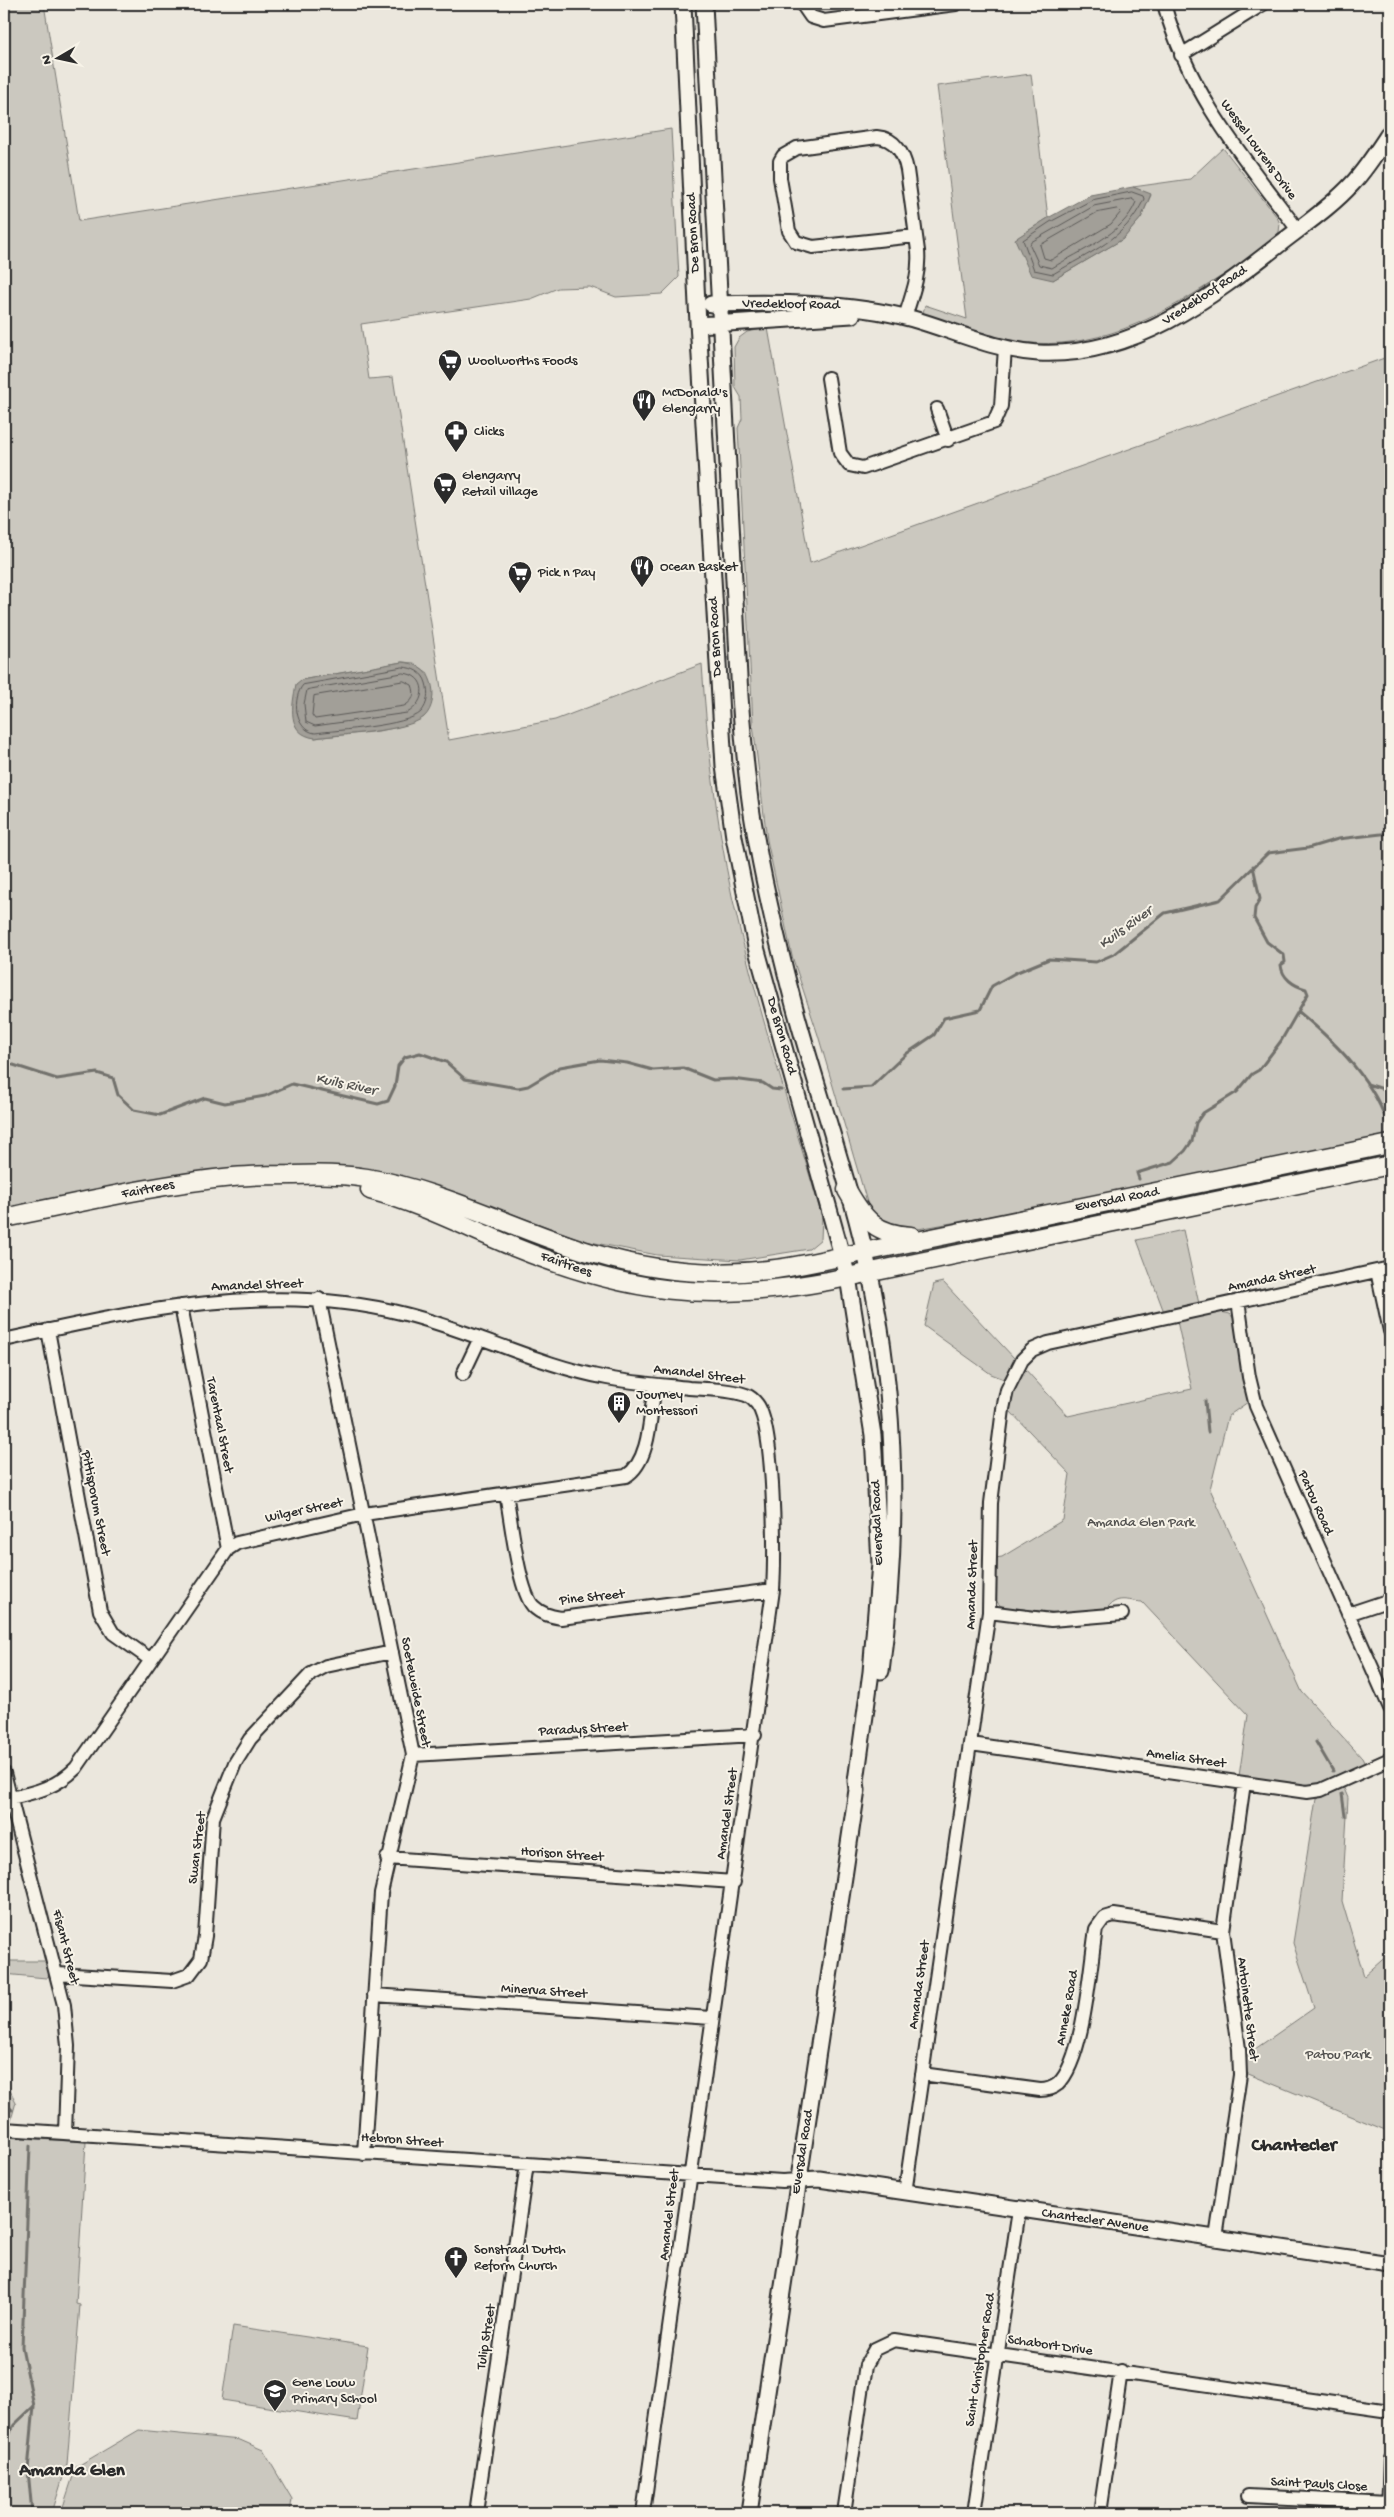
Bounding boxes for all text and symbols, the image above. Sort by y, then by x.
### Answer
north arrow [32,32,82,82]
text: N [39,54,57,65]
street label: Wessel Lourens Drive [1216,97,1301,204]
street label: De Bron Road [683,191,705,274]
street label: Vredekloof Road [1159,261,1252,330]
street label: Vredekloof Road [741,296,842,314]
supermarket icon: Woolworths Foods [437,348,463,382]
place label: Woolworths Foods [468,353,578,370]
place label: McDonald's Glengarry [662,385,728,418]
restaurant icon: McDonald's Glengarry [631,388,657,422]
pharmacy icon: Clicks [443,419,469,453]
place label: Clicks [474,424,505,441]
place label: Glengarry Retail village [462,468,539,501]
supermarket icon: Glengarry Retail village [432,471,458,505]
restaurant icon: Ocean Basket [629,554,655,588]
place label: Ocean Basket [660,559,739,576]
supermarket icon: Pick n Pay [507,560,533,594]
place label: Pick n Pay [537,565,596,582]
street label: De Bron Road [705,595,727,678]
water label: Kuils River [1096,901,1158,953]
street label: De Bron Road [762,994,801,1078]
water label: Kuils River [314,1070,381,1101]
street label: Fairtrees [119,1176,177,1204]
street label: Eversdal Road [1074,1183,1162,1216]
street label: Fairtrees [537,1248,595,1282]
street label: Amanda Street [1227,1261,1319,1297]
street label: Amandel Street [211,1276,304,1296]
street label: Amandel Street [652,1361,747,1389]
street label: Tarentaal Street [201,1375,237,1475]
place label: Journey Montessori [636,1387,698,1420]
building icon: Journey Montessori [606,1390,632,1424]
street label: Pittisporum Street [76,1448,114,1558]
street label: Patou Road [1293,1467,1338,1540]
street label: Eversdal Road [868,1478,888,1566]
street label: Wilger Street [264,1494,346,1528]
park label: Amanda Glen Park [1087,1515,1197,1532]
street label: Amanda Street [963,1539,983,1630]
street label: Pine Street [558,1586,627,1610]
street label: Soeteweide Street [396,1636,434,1749]
street label: Paradys Street [537,1719,629,1741]
street label: Amelia Street [1145,1745,1228,1773]
street label: Amandel Street [713,1766,743,1861]
street label: Swan Street [185,1810,211,1885]
street label: Horison Street [520,1844,605,1866]
street label: Fisant Street [47,1907,83,1987]
street label: Amanda Street [905,1938,935,2030]
street label: Antoinette Street [1232,1956,1262,2063]
street label: Anneke Road [1053,1967,1083,2047]
street label: Minerva Street [500,1981,589,2004]
park label: Patou Park [1304,2047,1372,2064]
street label: Eversdal Road [788,2107,818,2195]
street label: Hebron Street [360,2130,445,2152]
district label: Chantecler [1251,2135,1339,2158]
street label: Amandel Street [656,2167,684,2262]
street label: Chantecler Avenue [1040,2205,1150,2237]
place label: Sonstraal Dutch Reform Church [474,2242,566,2275]
church icon: Sonstraal Dutch Reform Church [443,2245,469,2279]
street label: Saint Christopher Road [962,2290,1000,2428]
street label: Tulip Street [473,2302,501,2372]
street label: Schabort Drive [1006,2332,1094,2360]
place label: Gene Louw Primary School [291,2375,377,2408]
school or university icon: Gene Louw Primary School [262,2378,288,2412]
district label: Amanda Glen [18,2460,126,2483]
street label: Saint Pauls Close [1270,2474,1369,2496]

